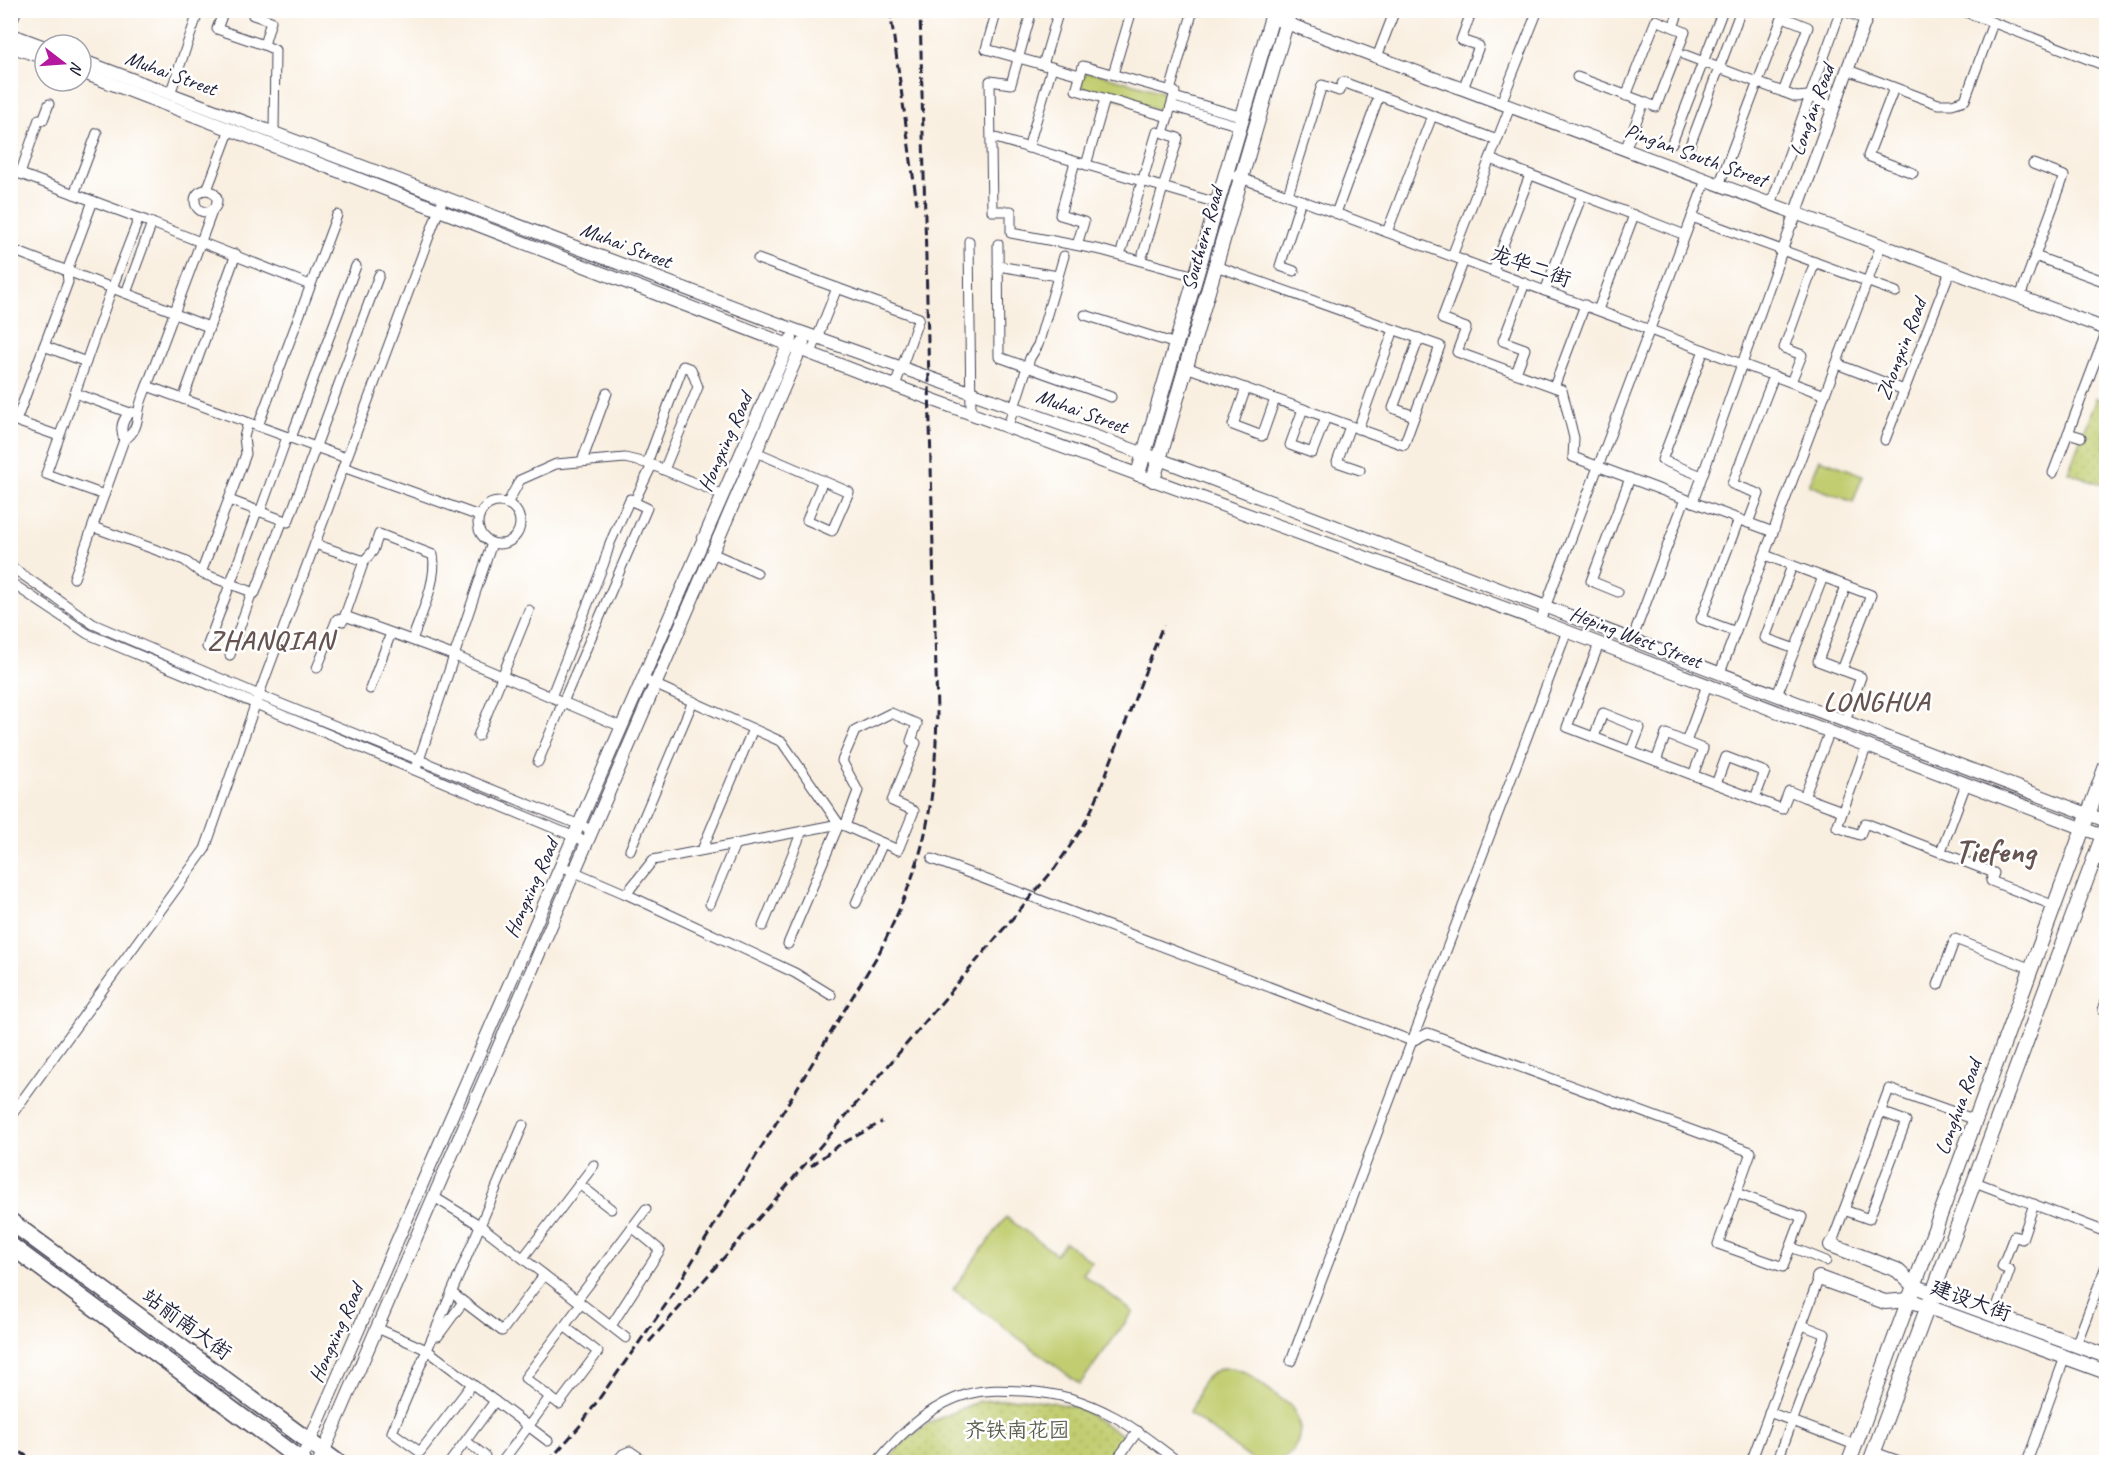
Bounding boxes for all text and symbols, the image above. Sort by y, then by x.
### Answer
north arrow [33,33,93,93]
street label: Muhai Street [122,45,222,102]
street label: Long'an Road [1784,58,1842,159]
text: N [64,59,87,78]
street label: Ping'an South Street [1621,117,1773,194]
street label: Southern Road [1175,181,1230,293]
street label: Muhai Street [577,216,677,275]
street label: 龙华二街 [1487,239,1575,293]
street label: Zhongxin Road [1870,292,1933,403]
street label: Muhai Street [1033,383,1133,440]
street label: Hongxing Road [692,386,759,495]
street label: Heping West Street [1566,600,1707,675]
district label: ZHANQIAN [207,623,337,657]
district label: LONGHUA [1823,684,1931,718]
district label: Tiefeng [1955,830,2038,872]
street label: Hongxing Road [498,832,565,941]
street label: Longhua Road [1929,1052,1988,1158]
street label: 建设大街 [1927,1273,2015,1327]
street label: Hongxing Road [303,1277,370,1386]
street label: 站前南大街 [137,1283,237,1365]
park label: 齐铁南花园 [965,1417,1070,1443]

